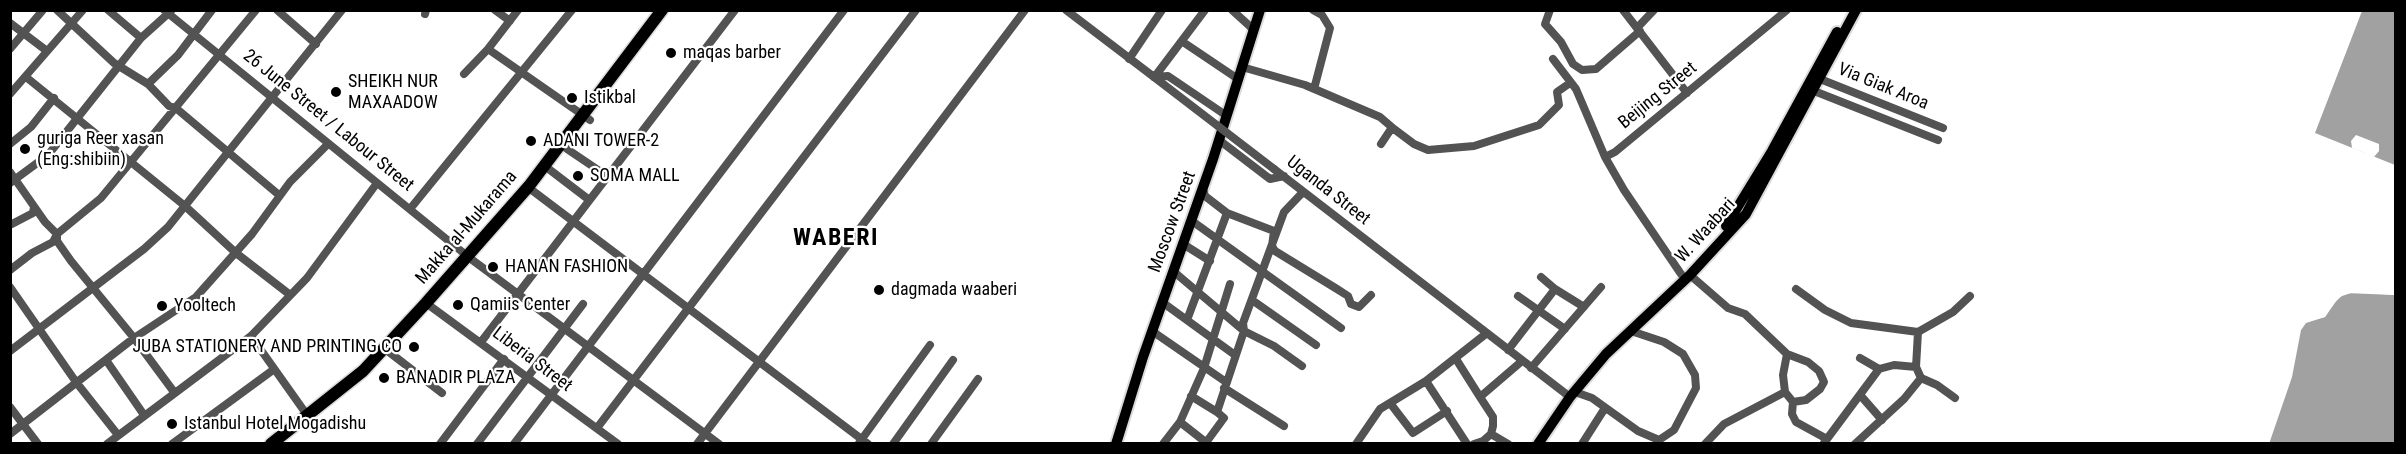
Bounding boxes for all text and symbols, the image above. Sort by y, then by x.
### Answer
place label: maqas barber [683,42,781,64]
street label: 26 June Street / Labour Street [238,45,418,197]
marker: maqas barber [664,46,678,60]
street label: Beijing Street [1614,58,1702,134]
street label: Via Giak Aroa [1834,59,1932,115]
place label: SHEIKH NUR MAXAADOW [348,71,438,113]
marker: SHEIKH NUR MAXAADOW [329,85,343,99]
place label: Istikbal [584,87,636,109]
marker: Istikbal [565,91,579,105]
place label: guriga Reer xasan (Eng:shibiin) [37,128,164,170]
place label: ADANI TOWER-2 [543,130,659,152]
marker: ADANI TOWER-2 [524,134,538,148]
marker: guriga Reer xasan (Eng:shibiin) [18,142,32,156]
street label: Uganda Street [1282,152,1374,230]
place label: SOMA MALL [590,165,680,187]
street label: Makka al-Mukarama [412,167,522,289]
street label: Moscow Street [1145,168,1201,276]
marker: SOMA MALL [571,169,585,183]
street label: W. Waabari [1671,194,1741,268]
district label: WABERI [793,225,879,253]
place label: HANAN FASHION [505,256,628,278]
marker: HANAN FASHION [486,260,500,274]
place label: dagmada waaberi [891,279,1017,301]
marker: dagmada waaberi [872,283,886,297]
place label: Qamiis Center [470,294,570,316]
place label: Yooltech [174,295,236,317]
marker: Qamiis Center [451,298,465,312]
marker: Yooltech [155,299,169,313]
street label: Liberia Street [488,323,576,397]
place label: JUBA STATIONERY AND PRINTING CO [132,336,402,358]
marker: JUBA STATIONERY AND PRINTING CO [407,340,421,354]
place label: BANADIR PLAZA [396,367,515,389]
marker: BANADIR PLAZA [377,371,391,385]
place label: Istanbul Hotel Mogadishu [184,413,366,435]
marker: Istanbul Hotel Mogadishu [165,417,179,431]

